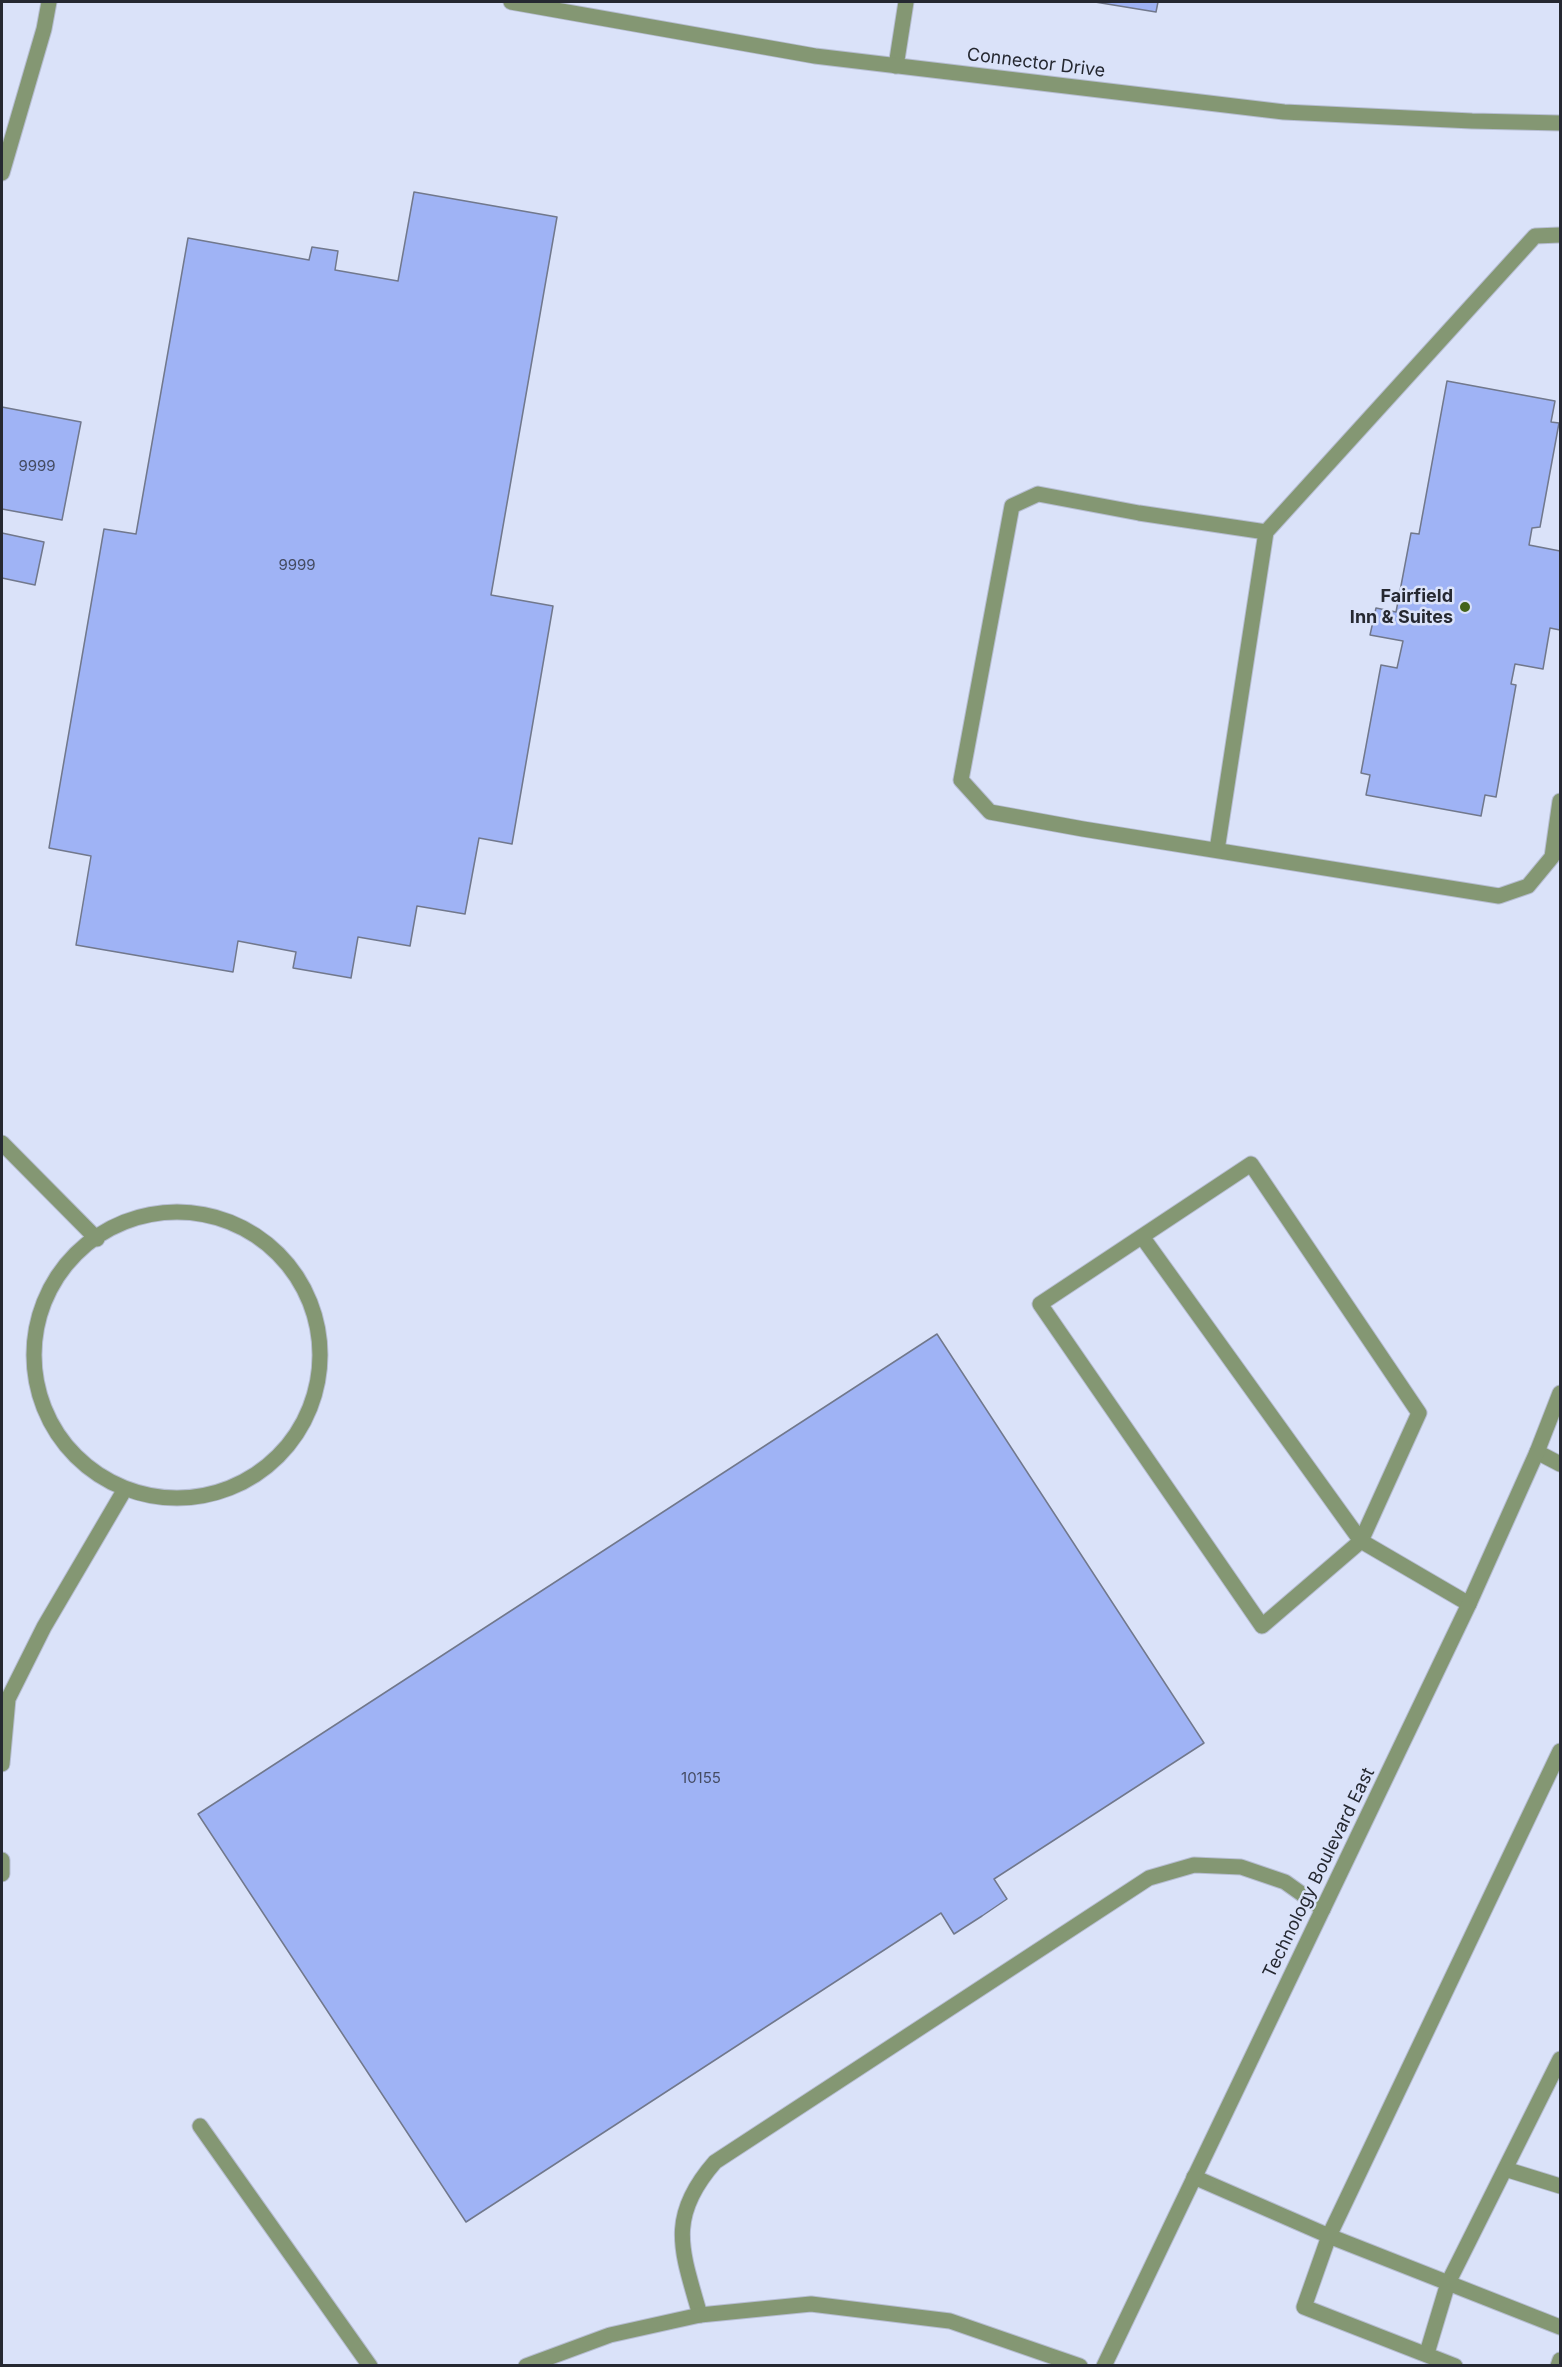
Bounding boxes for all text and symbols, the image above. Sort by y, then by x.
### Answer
street label: Connector Drive [966,44,1106,82]
house number: 9999 [18,457,56,475]
house number: 9999 [278,556,316,574]
place label: Fairfield Inn & Suites [1350,586,1453,628]
marker: Fairfield Inn & Suites [1458,600,1472,614]
street label: Technology Boulevard East [1259,1764,1379,1982]
house number: 10155 [681,1769,721,1787]

